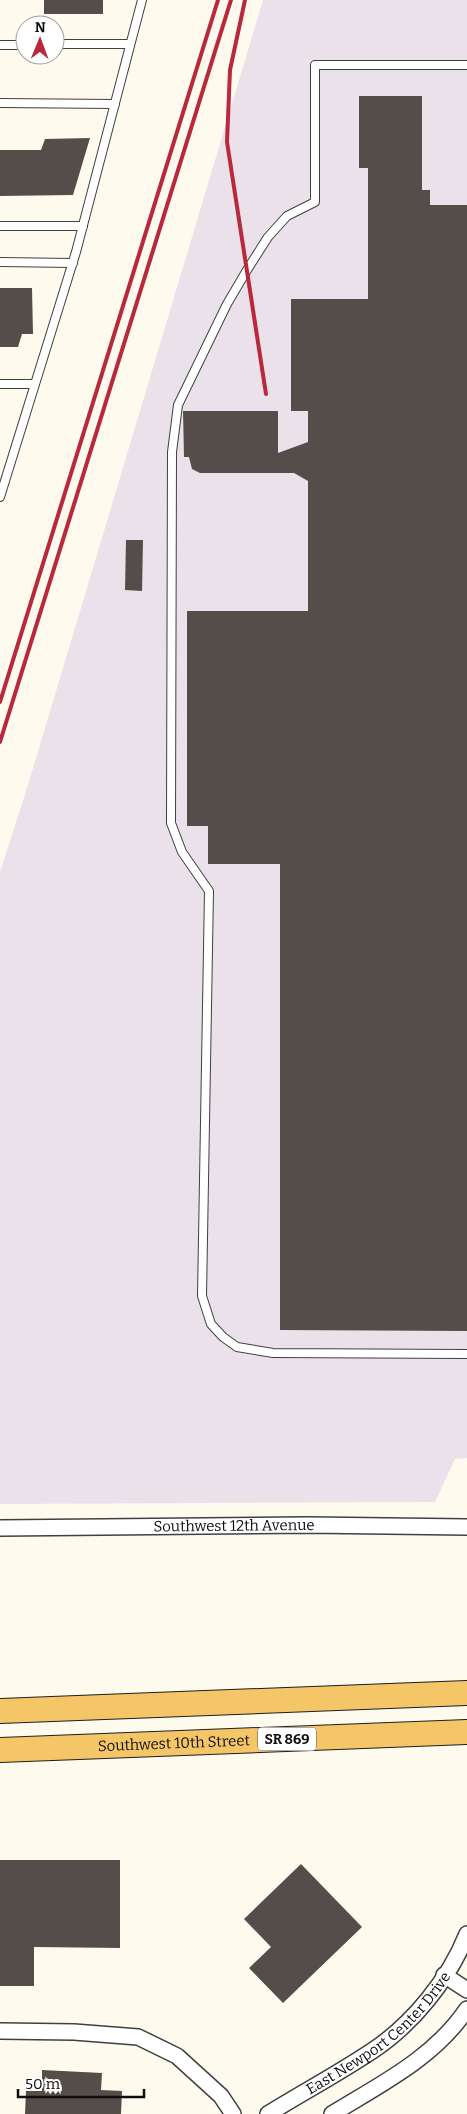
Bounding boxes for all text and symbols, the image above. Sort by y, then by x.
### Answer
north arrow [15,15,65,65]
text: N [35,19,46,36]
street label: Southwest 12th Avenue [153,1516,315,1536]
road number: SR 869 [258,1728,316,1750]
street label: Southwest 10th Street [97,1731,251,1755]
street label: East Newport Center Drive [303,1968,454,2098]
scale bar [18,2066,144,2098]
text: 50 m [25,2075,61,2093]

